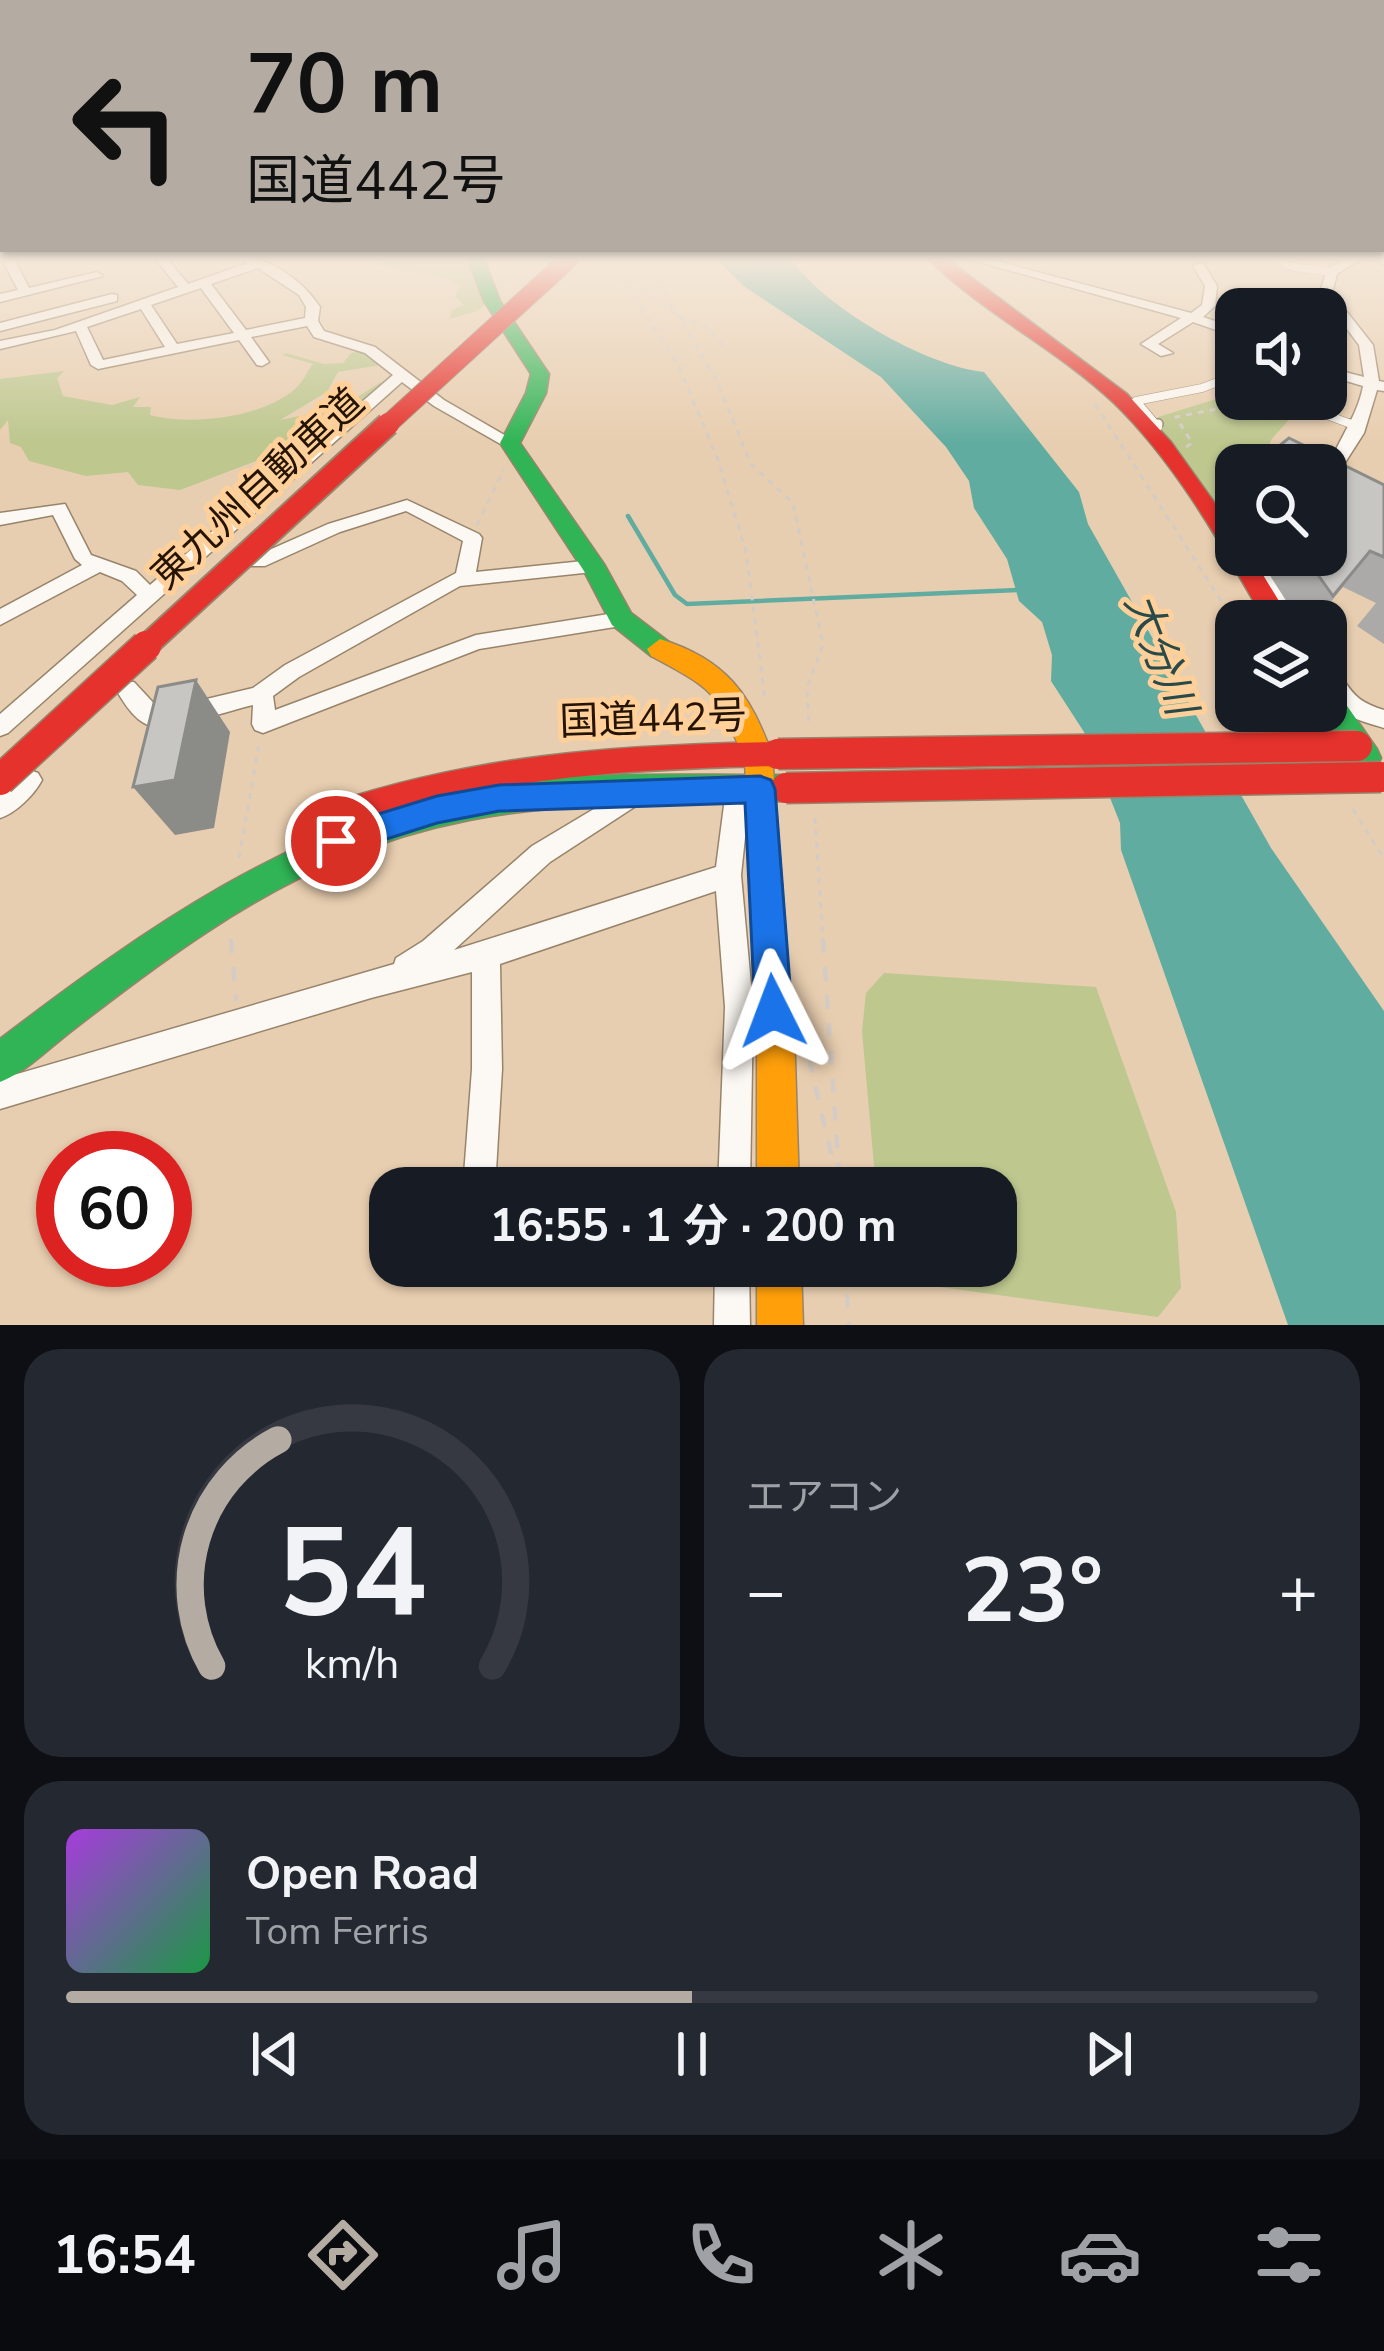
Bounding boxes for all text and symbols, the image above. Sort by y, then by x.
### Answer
text: 70 m [246,27,443,142]
icon: left [48,48,204,204]
text: 国道442号 [246,144,505,218]
map controls [1215,288,1347,732]
button: sound [1215,288,1347,420]
street label: 東九州自動車道 [140,377,376,601]
button: search [1215,444,1347,576]
water label: 大分川 [1111,585,1211,727]
button: layers [1215,600,1347,732]
street label: 国道442号 [559,689,747,749]
pin [285,790,387,892]
icon: arrive [303,808,369,874]
position arrow [710,948,836,1074]
speed limit sign: 60 [36,1131,192,1287]
text: 16:55 · 1 分 · 200 m [490,1196,896,1257]
text: エアコン [746,1471,902,1524]
text: 54 [277,1489,427,1659]
text: 23° [961,1530,1103,1653]
text: − [746,1547,786,1637]
text: + [1278,1547,1318,1637]
text: km/h [305,1635,399,1693]
text: Open Road [246,1844,479,1905]
text: Tom Ferris [246,1905,429,1958]
icon: previous [242,2021,308,2087]
icon: pause [659,2021,725,2087]
icon: next [1076,2021,1142,2087]
icon: directions [301,2213,385,2297]
icon: music [490,2213,574,2297]
icon: phone [679,2213,763,2297]
icon: climate [869,2213,953,2297]
icon: car [1058,2213,1142,2297]
icon: filters [1247,2213,1331,2297]
text: 16:54 [53,2218,196,2292]

